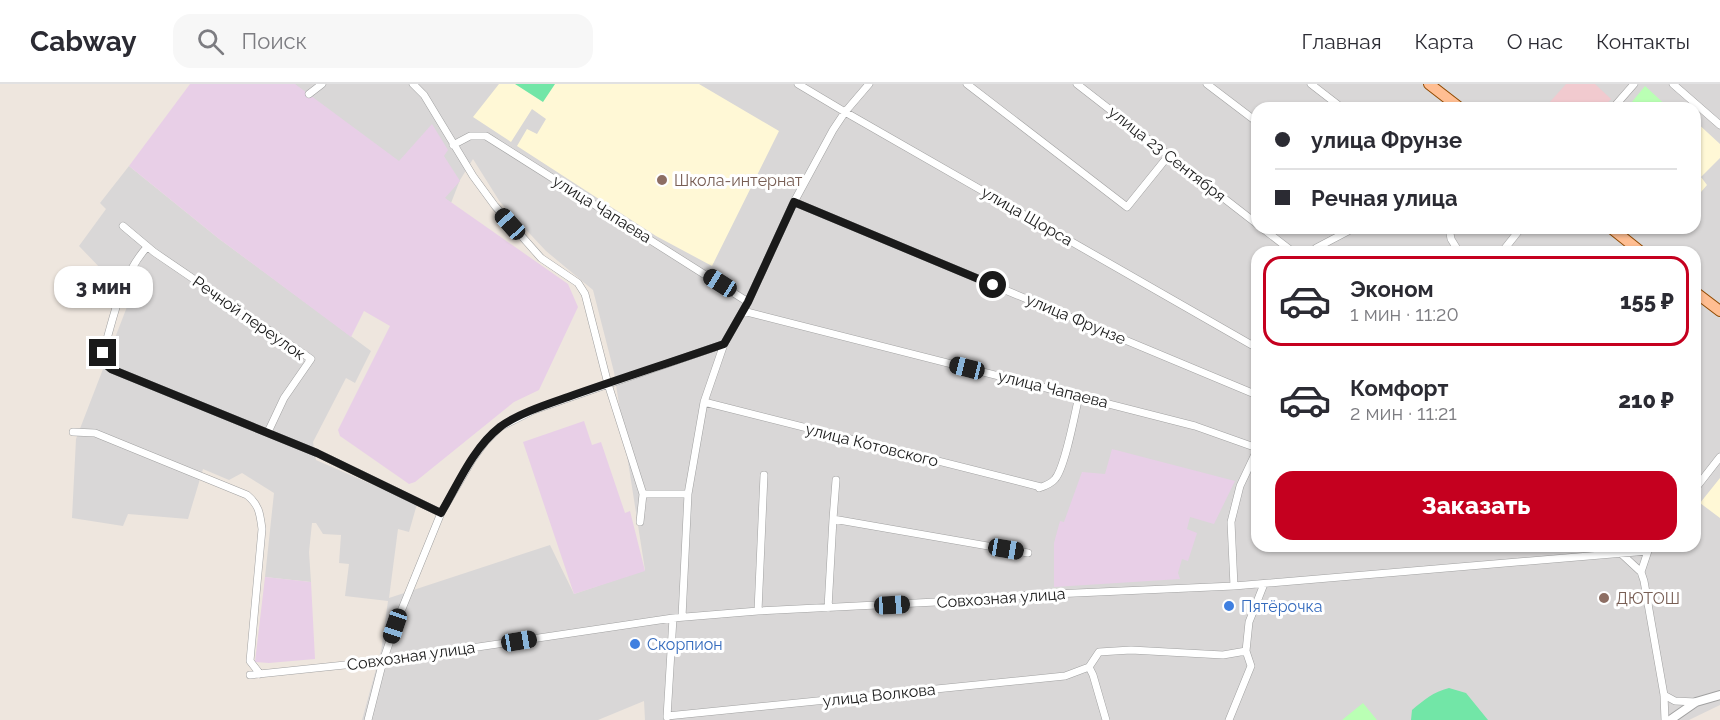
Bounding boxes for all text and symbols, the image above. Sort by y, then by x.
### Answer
search box [173,14,593,68]
text: Cabway [30,25,137,58]
icon: search [194,25,227,58]
text: Поиск [242,28,307,54]
text: Главная [1302,29,1382,54]
text: Карта [1415,29,1474,54]
text: О нас [1507,29,1563,54]
text: Контакты [1596,29,1690,54]
street label: улица 23 Сентября [1105,102,1229,206]
text: улица Фрунзе [1311,127,1462,153]
street label: улица Чапаева [549,171,655,247]
place label: Школа-интернат [674,171,803,190]
marker: Школа-интернат [655,173,669,187]
street label: улица Щорса [978,182,1076,250]
text: Речная улица [1311,185,1458,211]
car [491,205,529,243]
callout: 3 мин [54,266,152,308]
car [700,266,740,300]
route start [979,271,1006,298]
street label: Речной переулок [189,272,309,364]
icon: car [1278,274,1332,328]
text: 3 мин [76,275,131,299]
text: Эконом [1350,276,1434,302]
text: 155 ₽ [1620,288,1674,314]
street label: улица Фрунзе [1023,289,1129,349]
text: 1 мин · 11:20 [1350,302,1459,326]
route end [89,339,116,366]
car [947,355,987,381]
street label: улица Чапаева [996,366,1110,412]
icon: car [1278,373,1332,427]
text: Комфорт [1350,375,1448,401]
text: 210 ₽ [1618,387,1674,413]
text: 2 мин · 11:21 [1350,401,1457,425]
street label: улица Котовского [804,419,940,471]
button: Заказать [1275,471,1677,540]
car [987,537,1025,561]
street label: Совхозная улица [936,584,1066,612]
place label: ДЮТОШ [1616,589,1680,608]
marker: ДЮТОШ [1597,591,1611,605]
car [874,595,910,615]
place label: Пятёрочка [1241,597,1322,616]
marker: Пятёрочка [1222,599,1236,613]
car [381,606,409,646]
car [500,629,538,653]
place label: Скорпион [647,635,723,654]
marker: Скорпион [628,637,642,651]
street label: Совхозная улица [346,638,476,674]
street label: улица Волкова [822,680,936,710]

